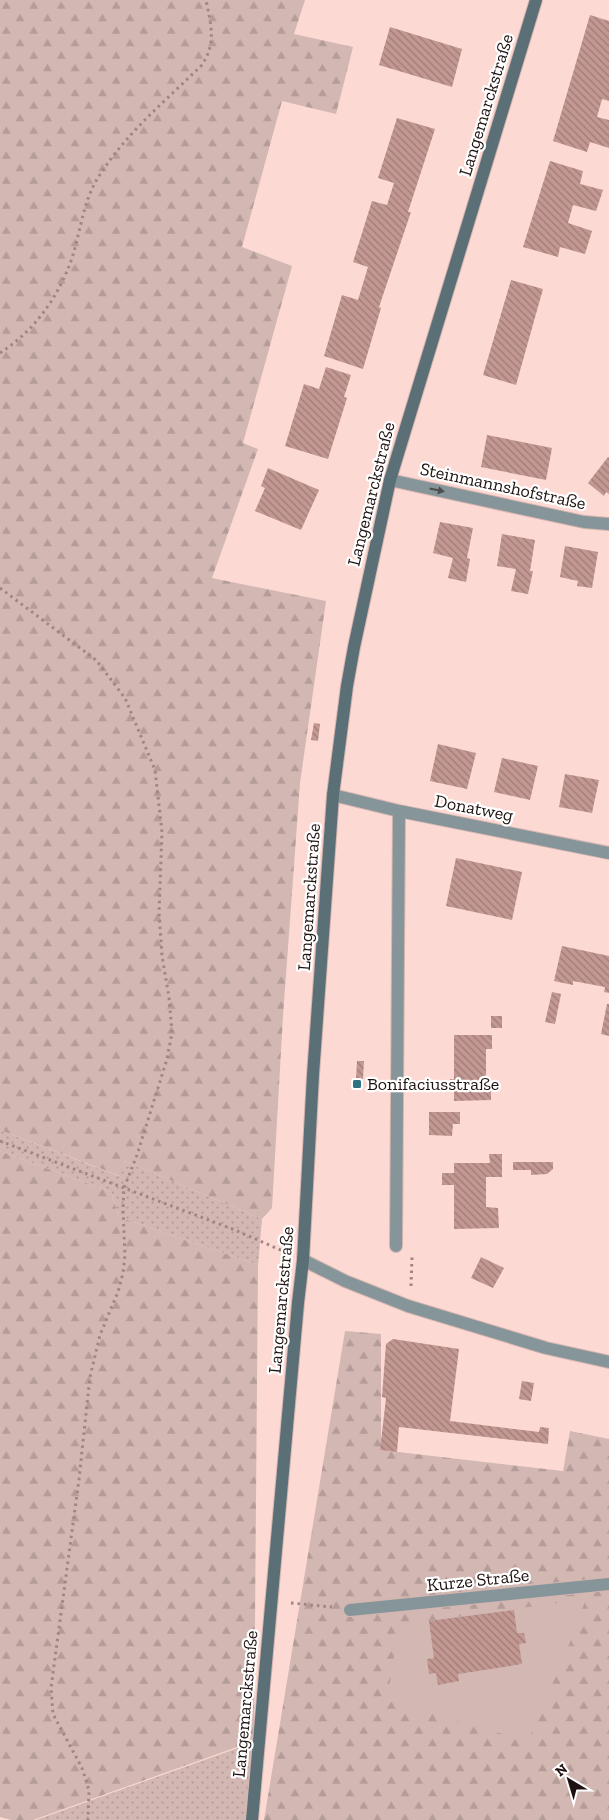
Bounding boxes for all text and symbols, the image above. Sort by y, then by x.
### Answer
street label: Langemarckstraße [454,31,518,179]
street label: Langemarckstraße [342,420,400,568]
street label: Steinmannshofstraße [418,458,588,514]
one-way arrow [430,487,446,495]
street label: Donatweg [433,790,515,826]
street label: Langemarckstraße [293,823,325,971]
place label: Bonifaciusstraße [367,1073,499,1095]
marker: Bonifaciusstraße [351,1078,363,1090]
street label: Langemarckstraße [264,1226,298,1374]
street label: Kurze Straße [426,1564,530,1596]
street label: Langemarckstraße [228,1630,262,1778]
north arrow [544,1755,594,1805]
text: N [552,1760,571,1780]

